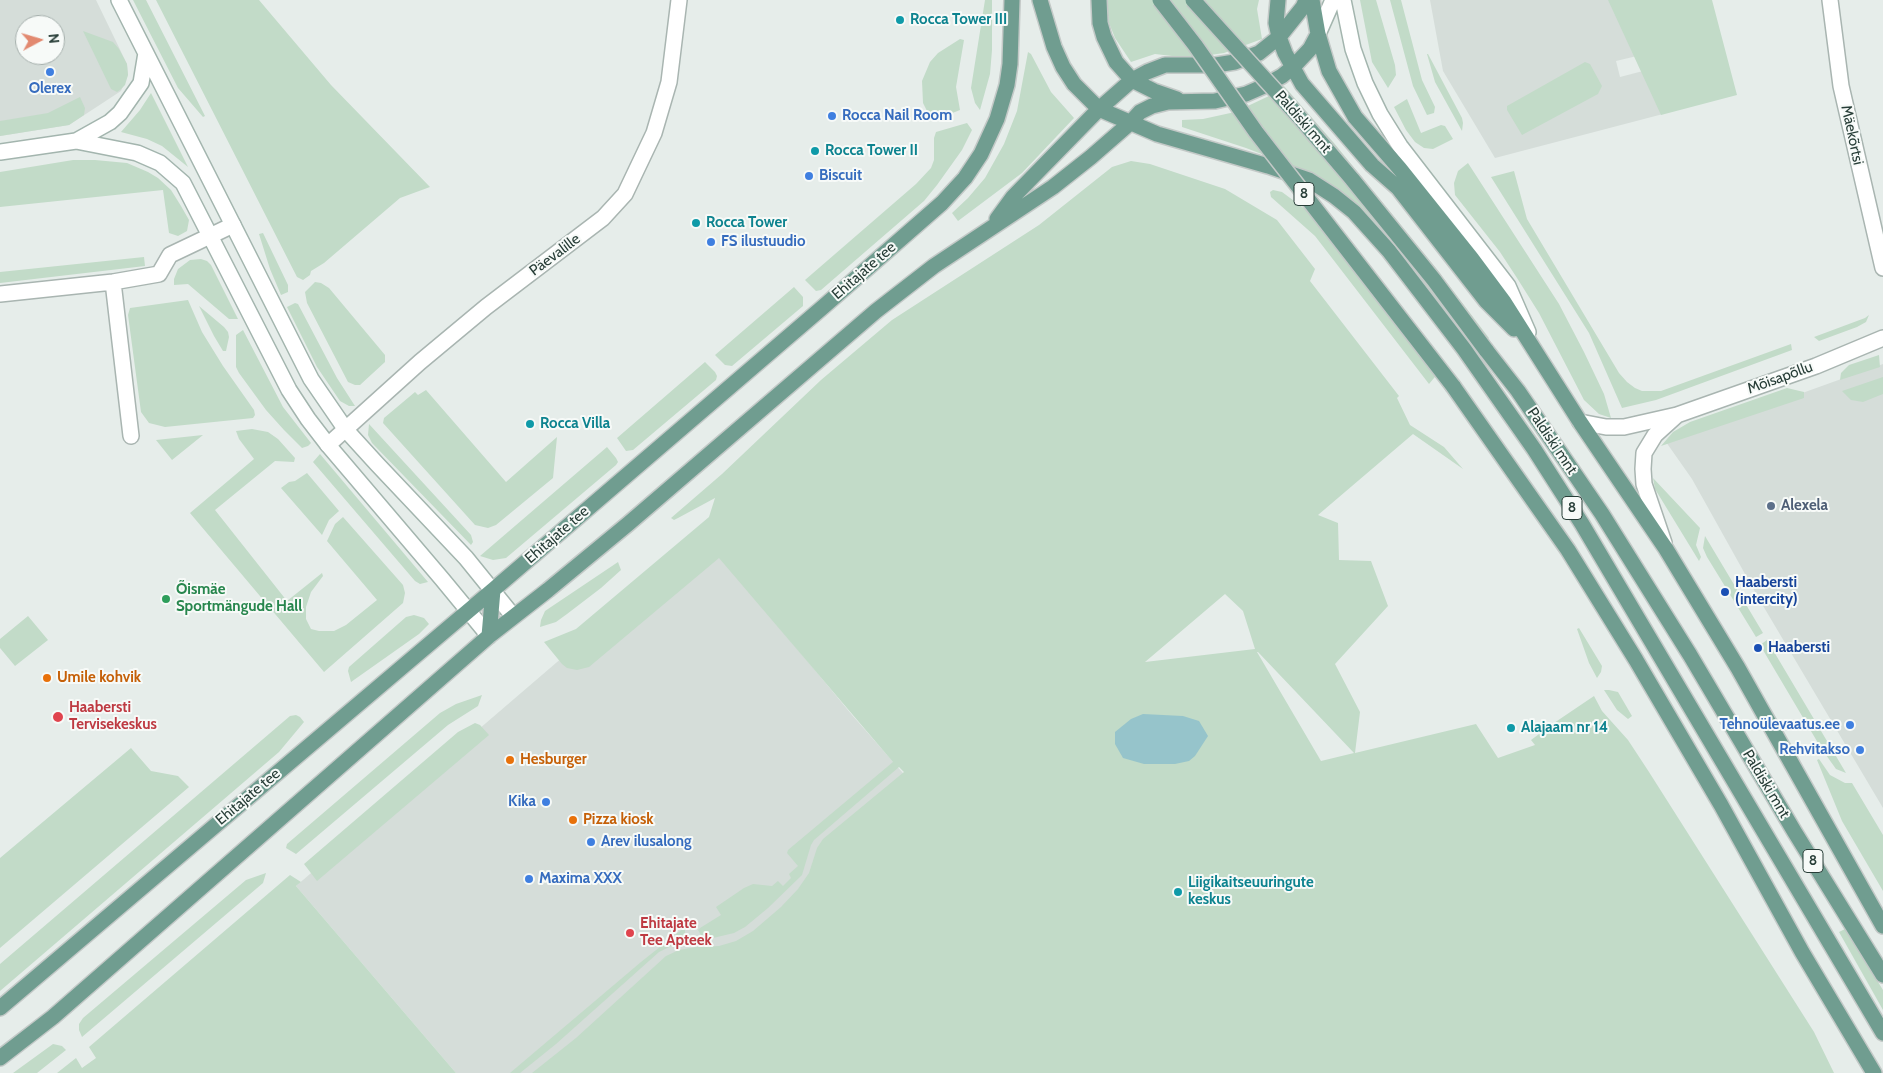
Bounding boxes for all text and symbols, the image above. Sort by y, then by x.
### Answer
place label: Rocca Tower III [910,11,1007,29]
marker: Rocca Tower III [894,14,906,26]
north arrow [15,15,65,65]
text: N [44,33,63,44]
marker: Olerex [44,66,56,78]
place label: Olerex [29,80,71,98]
street label: Paldiski mnt [1271,87,1335,157]
street label: Mäekõrtsi [1837,103,1867,167]
place label: Rocca Nail Room [842,107,952,125]
marker: Rocca Nail Room [826,110,838,122]
place label: Rocca Tower II [825,142,918,160]
marker: Rocca Tower II [809,145,821,157]
place label: Biscuit [819,167,862,185]
marker: Biscuit [803,170,815,182]
road number: 8 [1294,182,1314,205]
place label: Rocca Tower [706,214,787,232]
marker: Rocca Tower [690,217,702,229]
street label: Päevalille [526,230,584,280]
place label: FS ilustuudio [721,233,805,251]
marker: FS ilustuudio [705,236,717,248]
street label: Ehitajate tee [828,238,900,304]
street label: Mõisapõllu [1745,358,1815,398]
street label: Paldiski mnt [1523,404,1581,478]
place label: Rocca Villa [540,415,610,433]
marker: Rocca Villa [524,418,536,430]
road number: 8 [1562,496,1582,520]
place label: Alexela [1781,497,1828,515]
marker: Alexela [1765,500,1777,512]
street label: Ehitajate tee [521,502,593,568]
place label: Haabersti (intercity) [1735,574,1798,609]
place label: Õismäe Sportmängude Hall [176,581,302,616]
marker: Haabersti (intercity) [1719,586,1731,598]
marker: Õismäe Sportmängude Hall [160,593,172,605]
place label: Haabersti [1768,639,1830,657]
marker: Haabersti [1752,642,1764,654]
place label: Umile kohvik [57,669,141,687]
marker: Umile kohvik [41,672,53,684]
place label: Haabersti Tervisekeskus [69,699,157,734]
marker: Haabersti Tervisekeskus [51,710,65,724]
place label: Tehnoülevaatus.ee [1719,716,1840,734]
place label: Alajaam nr 14 [1521,719,1608,737]
marker: Tehnoülevaatus.ee [1844,719,1856,731]
marker: Alajaam nr 14 [1505,722,1517,734]
place label: Rehvitakso [1779,741,1850,759]
marker: Rehvitakso [1854,744,1866,756]
street label: Paldiski mnt [1739,747,1793,821]
place label: Hesburger [520,751,587,769]
marker: Hesburger [504,754,516,766]
street label: Ehitajate tee [212,765,284,829]
place label: Kika [508,793,536,811]
marker: Kika [540,796,552,808]
place label: Pizza kiosk [583,811,653,829]
marker: Pizza kiosk [567,814,579,826]
place label: Arev ilusalong [601,833,691,851]
marker: Arev ilusalong [585,836,597,848]
road number: 8 [1803,849,1823,872]
place label: Maxima XXX [539,870,622,888]
marker: Maxima XXX [523,873,535,885]
place label: Liigikaitseuuringute keskus [1188,874,1314,909]
marker: Liigikaitseuuringute keskus [1172,886,1184,898]
place label: Ehitajate Tee Apteek [640,915,712,950]
marker: Ehitajate Tee Apteek [624,927,636,939]

